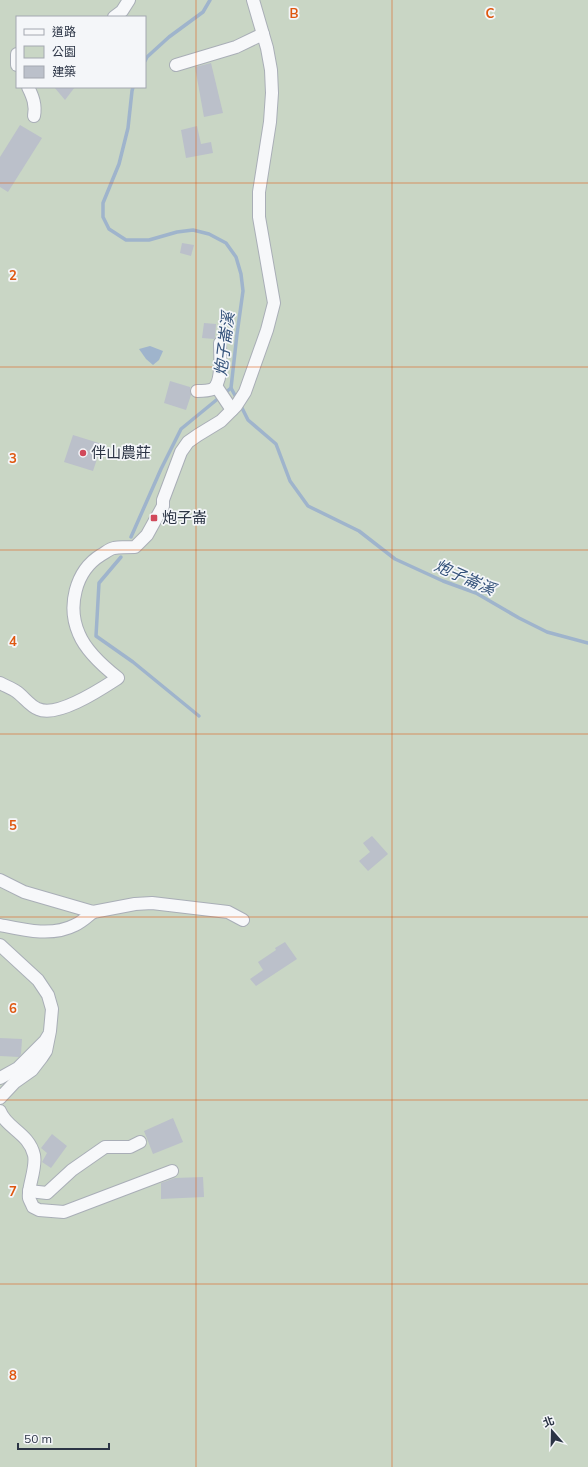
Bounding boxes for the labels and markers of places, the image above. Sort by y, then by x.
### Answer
place label: 伴山農莊 [91,443,151,462]
marker: 伴山農莊 [78,448,88,458]
place label: 炮子崙 [162,508,207,527]
marker: 炮子崙 [149,513,159,523]

